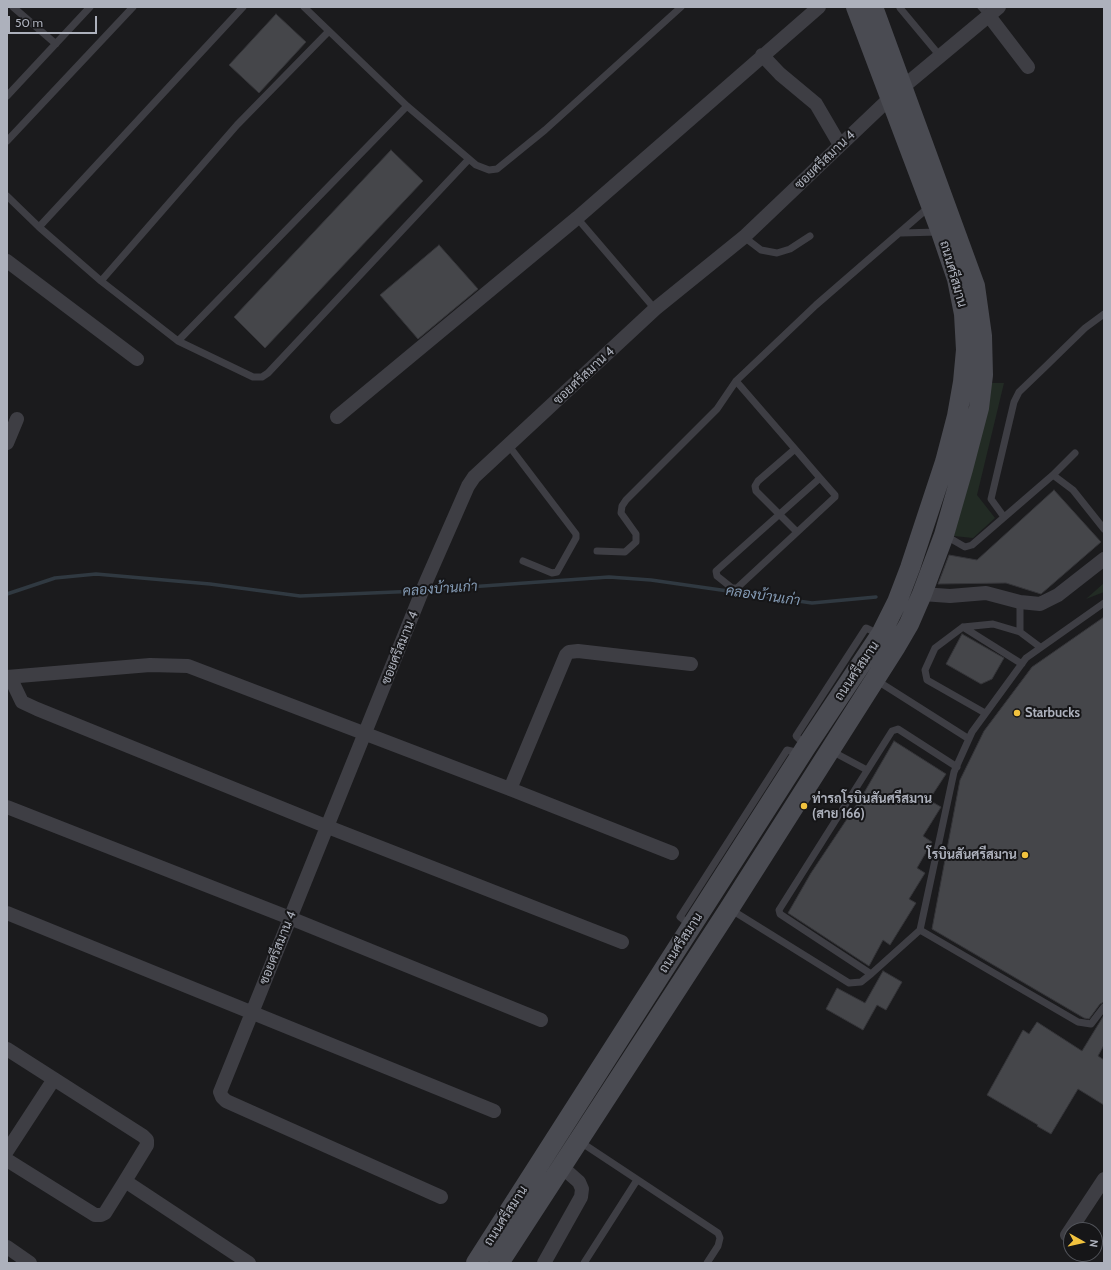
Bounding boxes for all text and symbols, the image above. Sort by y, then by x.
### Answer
scale bar [10,8,99,34]
text: 50 m [15,15,43,30]
street label: ซอยศรีสมาน 4 [792,127,858,193]
street label: ถนนศรีสมาน [936,239,970,309]
street label: ซอยศรีสมาน 4 [550,344,618,408]
water label: คลองบ้านเก่า [402,578,478,600]
water label: คลองบ้านเก่า [725,582,801,610]
street label: ซอยศรีสมาน 4 [378,609,422,687]
street label: ถนนศรีสมาน [831,638,883,704]
place label: Starbucks [1025,705,1080,721]
marker: Starbucks [1012,708,1022,718]
place label: ท่ารถโรบินสันศรีสมาน (สาย 166) [812,791,932,822]
marker: ท่ารถโรบินสันศรีสมาน (สาย 166) [799,801,809,811]
place label: โรบินสันศรีสมาน [926,847,1017,863]
marker: โรบินสันศรีสมาน [1020,850,1030,860]
street label: ซอยศรีสมาน 4 [256,909,300,987]
street label: ถนนศรีสมาน [656,910,706,976]
street label: ถนนศรีสมาน [481,1183,531,1249]
north arrow [1063,1222,1103,1262]
text: N [1086,1239,1101,1248]

